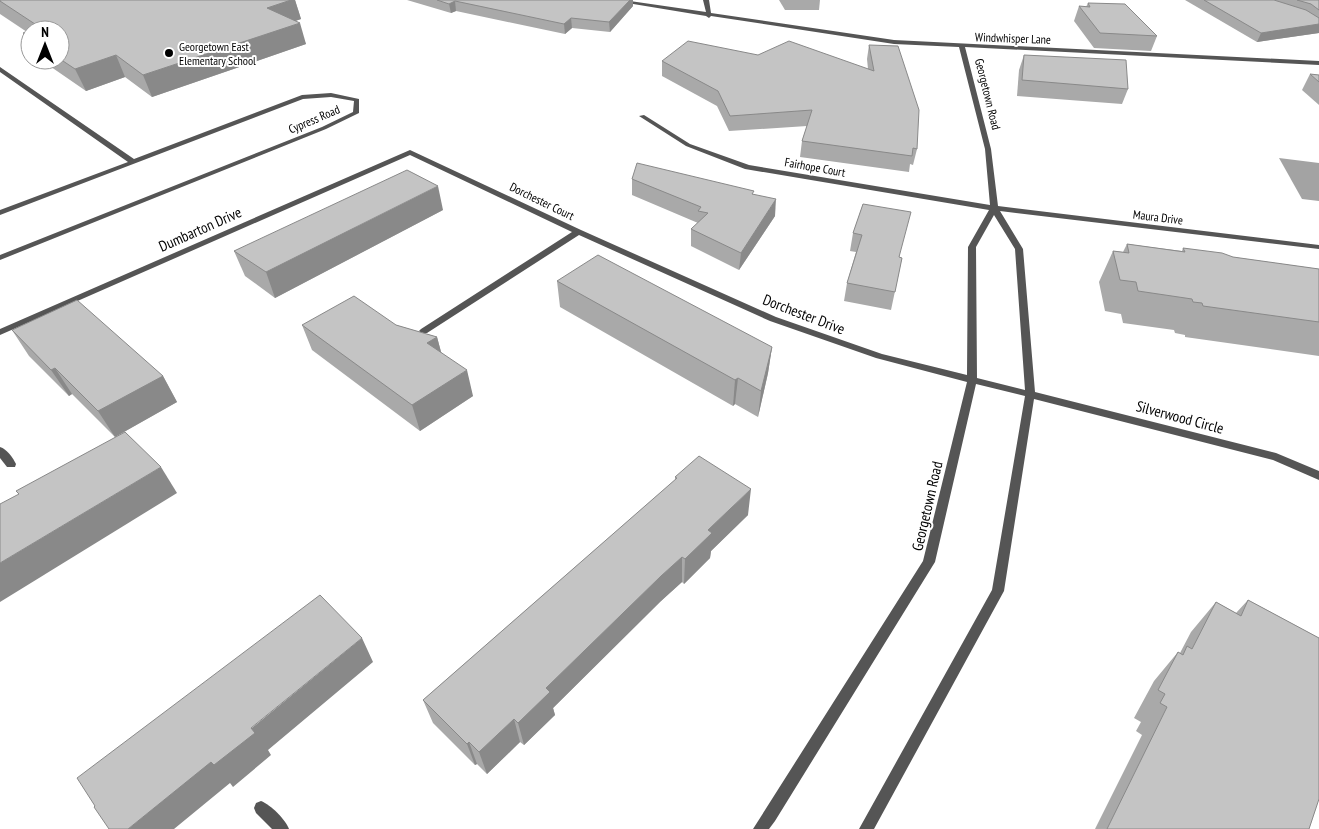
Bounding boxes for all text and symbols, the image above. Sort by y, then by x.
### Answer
north arrow [20,20,70,70]
text: N [41,23,49,41]
street label: Windwhisper Lane [975,29,1051,47]
place label: Georgetown East Elementary School [179,39,256,68]
marker: Georgetown East Elementary School [163,47,175,59]
street label: Georgetown Road [972,57,1004,131]
street label: Cypress Road [286,102,342,136]
street label: Fairhope Court [784,154,847,180]
street label: Dorchester Court [507,179,577,223]
street label: Dumbarton Drive [156,202,244,256]
street label: Maura Drive [1132,207,1184,228]
street label: Dorchester Drive [760,290,848,338]
street label: Silverwood Circle [1134,396,1226,438]
street label: Georgetown Road [907,459,947,553]

